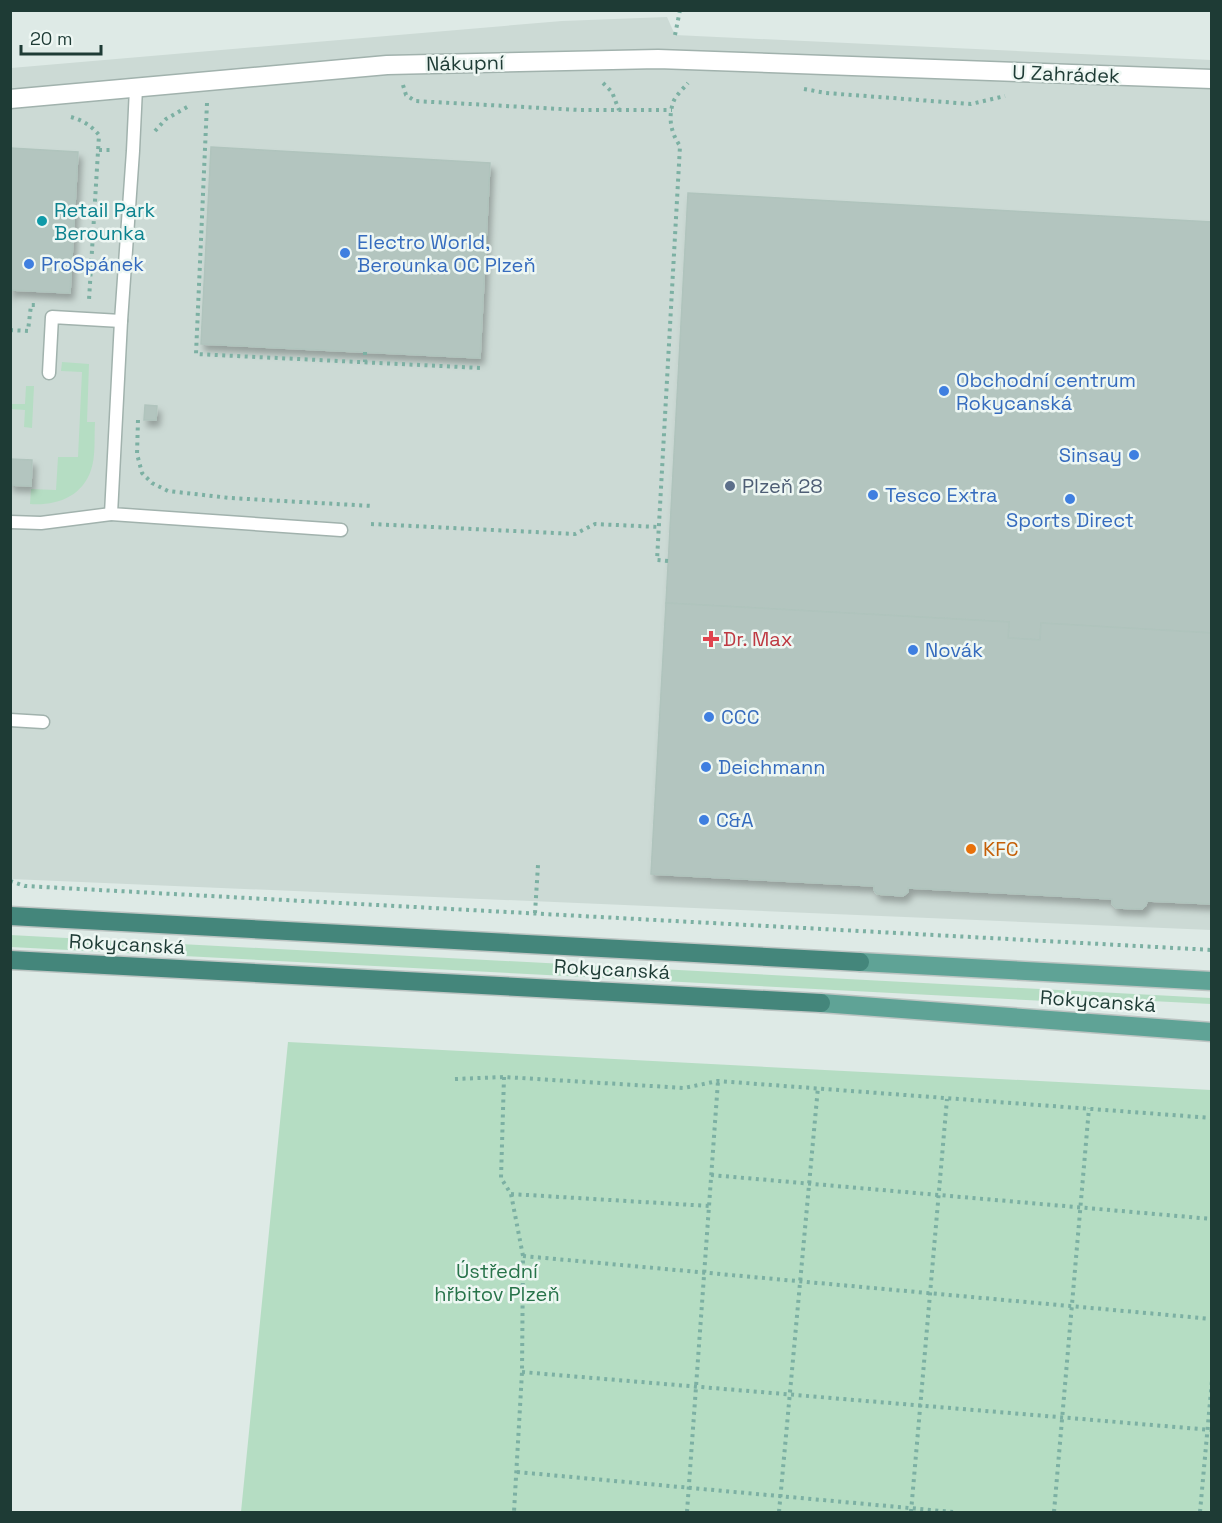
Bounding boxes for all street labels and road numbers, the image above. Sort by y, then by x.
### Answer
street label: Nákupní [426,49,504,77]
street label: U Zahrádek [1012,59,1120,89]
street label: Rokycanská [68,928,186,960]
street label: Rokycanská [553,953,671,985]
street label: Rokycanská [1039,984,1157,1018]

